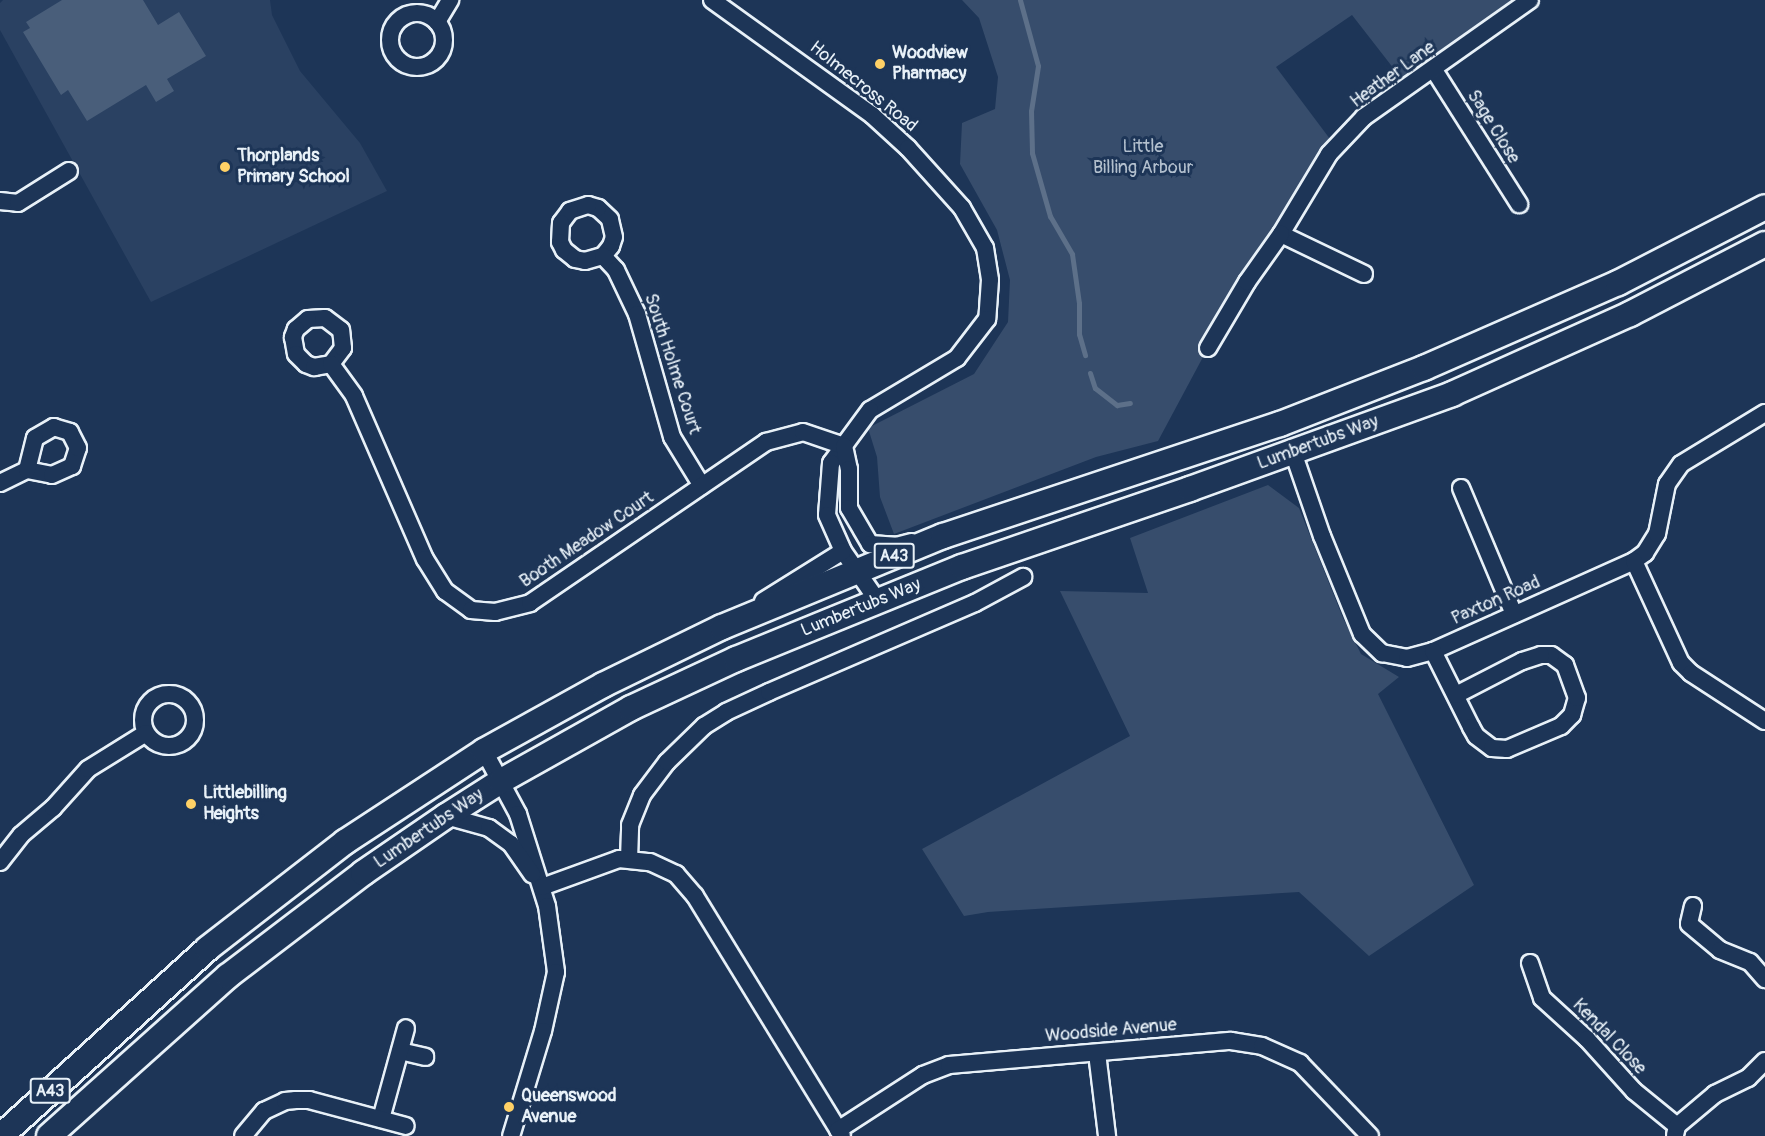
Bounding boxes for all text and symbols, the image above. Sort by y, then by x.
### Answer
street label: Holmecross Road [805,37,921,137]
street label: Heather Lane [1346,37,1440,113]
place label: Woodview Pharmacy [892,43,968,86]
marker: Woodview Pharmacy [873,57,887,71]
street label: Sage Close [1462,86,1524,168]
park label: Little Billing Arbour [1093,137,1193,180]
place label: Thorplands Primary School [237,146,350,188]
marker: Thorplands Primary School [218,160,232,174]
street label: South Holme Court [639,291,705,437]
street label: Lumbertubs Way [1254,411,1382,475]
street label: Booth Meadow Court [516,487,658,593]
road number: A43 [873,543,915,569]
street label: Paxton Road [1448,572,1544,630]
street label: Lumbertubs Way [798,574,924,642]
place label: Littlebilling Heights [203,783,287,826]
street label: Lumbertubs Way [370,784,488,874]
marker: Littlebilling Heights [184,797,198,811]
street label: Kendal Close [1568,995,1650,1079]
street label: Woodside Avenue [1044,1014,1178,1048]
road number: A43 [29,1078,71,1104]
place label: Queenswood Avenue [521,1086,617,1128]
marker: Queenswood Avenue [502,1100,516,1114]

